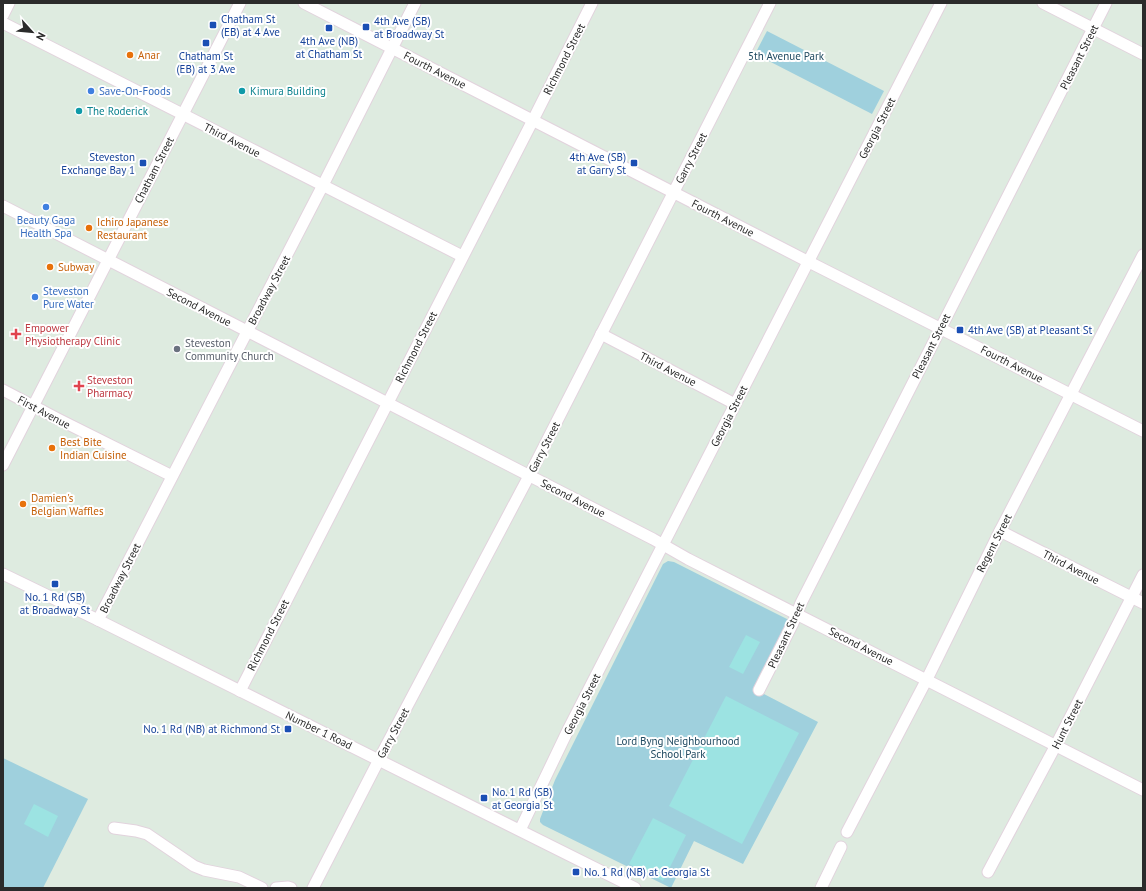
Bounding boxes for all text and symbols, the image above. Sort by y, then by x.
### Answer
north arrow [12,12,52,52]
place label: Chatham St (EB) at 4 Ave [221,12,280,39]
place label: 4th Ave (SB) at Broadway St [374,14,445,41]
marker: Chatham St (EB) at 4 Ave [208,20,218,30]
street label: Richmond Street [540,21,588,97]
marker: 4th Ave (SB) at Broadway St [361,22,371,32]
street label: Pleasant Street [1057,22,1102,92]
marker: 4th Ave (NB) at Chatham St [324,23,334,33]
text: N [33,30,49,43]
place label: 4th Ave (NB) at Chatham St [296,34,363,61]
marker: Chatham St (EB) at 3 Ave [201,38,211,48]
place label: Anar [138,48,160,62]
street label: Fourth Avenue [401,48,469,92]
place label: Chatham St (EB) at 3 Ave [177,49,236,76]
park label: 5th Avenue Park [748,49,825,63]
marker: Anar [125,50,135,60]
place label: Save-On-Foods [99,84,171,98]
place label: Kimura Building [250,84,326,98]
marker: Save-On-Foods [86,86,96,96]
marker: Kimura Building [237,86,247,96]
street label: Georgia Street [856,95,899,161]
place label: The Roderick [87,104,149,118]
marker: The Roderick [74,106,84,116]
street label: Third Avenue [201,120,263,160]
street label: Garry Street [672,130,710,186]
street label: Chatham Street [131,134,177,206]
place label: Steveston Exchange Bay 1 [61,150,135,177]
place label: 4th Ave (SB) at Garry St [569,150,626,177]
marker: Steveston Exchange Bay 1 [138,158,148,168]
marker: 4th Ave (SB) at Garry St [629,158,639,168]
street label: Fourth Avenue [689,196,757,240]
marker: Beauty Gaga Health Spa [41,202,51,212]
place label: Beauty Gaga Health Spa [17,213,75,240]
place label: Ichiro Japanese Restaurant [97,215,169,242]
marker: Ichiro Japanese Restaurant [84,223,94,233]
street label: Broadway Street [245,253,293,327]
place label: Subway [58,260,95,274]
marker: Subway [45,262,55,272]
place label: Steveston Pure Water [43,284,94,311]
street label: Second Avenue [164,285,234,329]
marker: Steveston Pure Water [30,292,40,302]
street label: Richmond Street [392,309,440,385]
street label: Pleasant Street [909,311,954,381]
place label: Empower Physiotherapy Clinic [25,321,120,348]
place label: 4th Ave (SB) at Pleasant St [968,323,1093,337]
marker: 4th Ave (SB) at Pleasant St [955,325,965,335]
marker: Empower Physiotherapy Clinic [10,328,22,340]
place label: Steveston Community Church [185,336,274,363]
street label: Fourth Avenue [978,342,1046,386]
marker: Steveston Community Church [172,344,182,354]
street label: Third Avenue [637,349,699,389]
place label: Steveston Pharmacy [87,373,134,400]
marker: Steveston Pharmacy [74,381,84,391]
street label: Georgia Street [708,383,751,449]
street label: First Avenue [15,392,73,432]
street label: Garry Street [525,419,563,475]
place label: Best Bite Indian Cuisine [60,435,127,462]
marker: Best Bite Indian Cuisine [47,443,57,453]
street label: Second Avenue [538,476,608,520]
place label: Damien's Belgian Waffles [31,491,104,518]
marker: Damien's Belgian Waffles [18,499,28,509]
street label: Regent Street [973,511,1015,575]
street label: Broadway Street [96,540,144,615]
street label: Third Avenue [1040,547,1102,587]
marker: No. 1 Rd (SB) at Broadway St [50,579,60,589]
place label: No. 1 Rd (SB) at Broadway St [20,590,90,617]
street label: Richmond Street [244,597,292,673]
street label: Pleasant Street [765,600,808,670]
street label: Second Avenue [826,624,896,668]
street label: Georgia Street [561,671,604,737]
street label: Hunt Street [1048,696,1086,751]
street label: Garry Street [374,705,412,761]
street label: Number 1 Road [283,708,355,752]
place label: No. 1 Rd (NB) at Richmond St [143,722,280,736]
marker: No. 1 Rd (NB) at Richmond St [283,724,293,734]
park label: Lord Byng Neighbourhood School Park [616,734,740,761]
place label: No. 1 Rd (SB) at Georgia St [492,785,553,812]
marker: No. 1 Rd (SB) at Georgia St [479,793,489,803]
place label: No. 1 Rd (NB) at Georgia St [584,865,710,879]
marker: No. 1 Rd (NB) at Georgia St [571,867,581,877]

